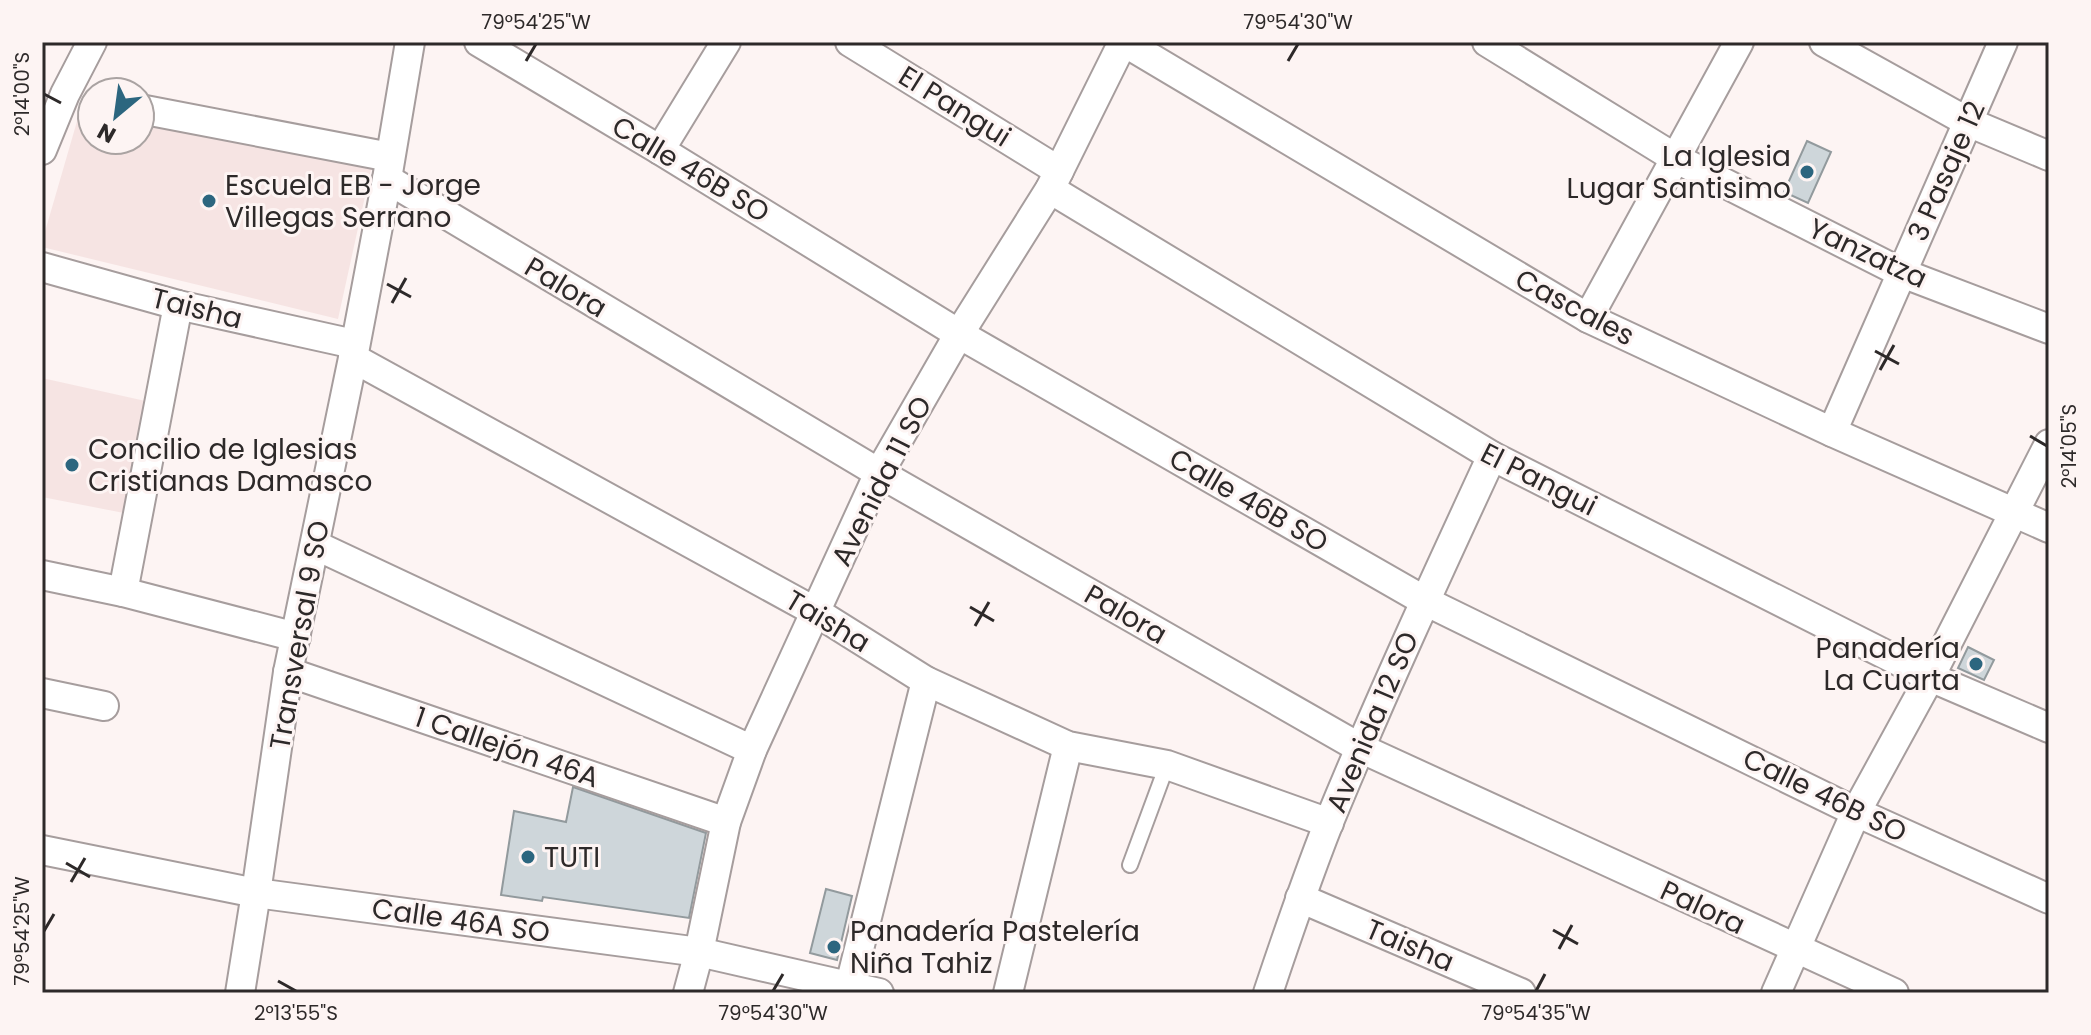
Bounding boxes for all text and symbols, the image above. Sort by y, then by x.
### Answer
text: 79°54'25"W [481,8,591,36]
text: 79°54'30"W [1243,8,1353,36]
text: 2°14'00"S [8,52,36,136]
street label: El Pangui [891,57,1018,156]
north arrow [76,76,156,156]
street label: 3 Pasaje 12 [1898,95,1995,247]
street label: Calle 46B SO [605,107,777,232]
text: N [92,115,121,151]
place label: La Iglesia Lugar Santisimo [1567,137,1791,208]
marker: La Iglesia Lugar Santisimo [1798,163,1816,181]
place label: Escuela EB - Jorge Villegas Serrano [225,166,481,237]
marker: Escuela EB - Jorge Villegas Serrano [200,192,218,210]
street label: Yanzatza [1802,209,1933,298]
street label: Palora [517,248,614,327]
street label: Cascales [1508,260,1641,355]
street label: Taisha [147,278,246,339]
street label: Avenida 11 SO [822,390,941,573]
text: 2°14'05"S [2055,404,2083,488]
place label: Concilio de Iglesias Cristianas Damasco [88,430,373,501]
street label: El Pangui [1474,434,1604,525]
street label: Calle 46B SO [1162,439,1335,562]
marker: Concilio de Iglesias Cristianas Damasco [63,456,81,474]
street label: Transversal 9 SO [260,517,339,753]
street label: Palora [1077,575,1174,654]
street label: Taisha [778,581,877,662]
street label: Avenida 12 SO [1317,626,1428,819]
place label: Panadería La Cuarta [1815,629,1960,700]
marker: Panadería La Cuarta [1967,655,1985,673]
street label: 1 Callejón 46A [409,698,604,797]
street label: Calle 46B SO [1736,739,1913,852]
place label: TUTI [544,838,600,877]
marker: TUTI [519,848,537,866]
street label: Palora [1654,871,1752,944]
text: 79°54'25"W [8,876,36,986]
street label: Calle 46A SO [369,889,552,952]
street label: Taisha [1360,909,1460,981]
place label: Panadería Pastelería Niña Tahiz [850,912,1140,983]
marker: Panadería Pastelería Niña Tahiz [825,938,843,956]
text: 2°13'55"S [254,999,338,1027]
text: 79°54'30"W [718,999,828,1027]
text: 79°54'35"W [1481,999,1591,1027]

